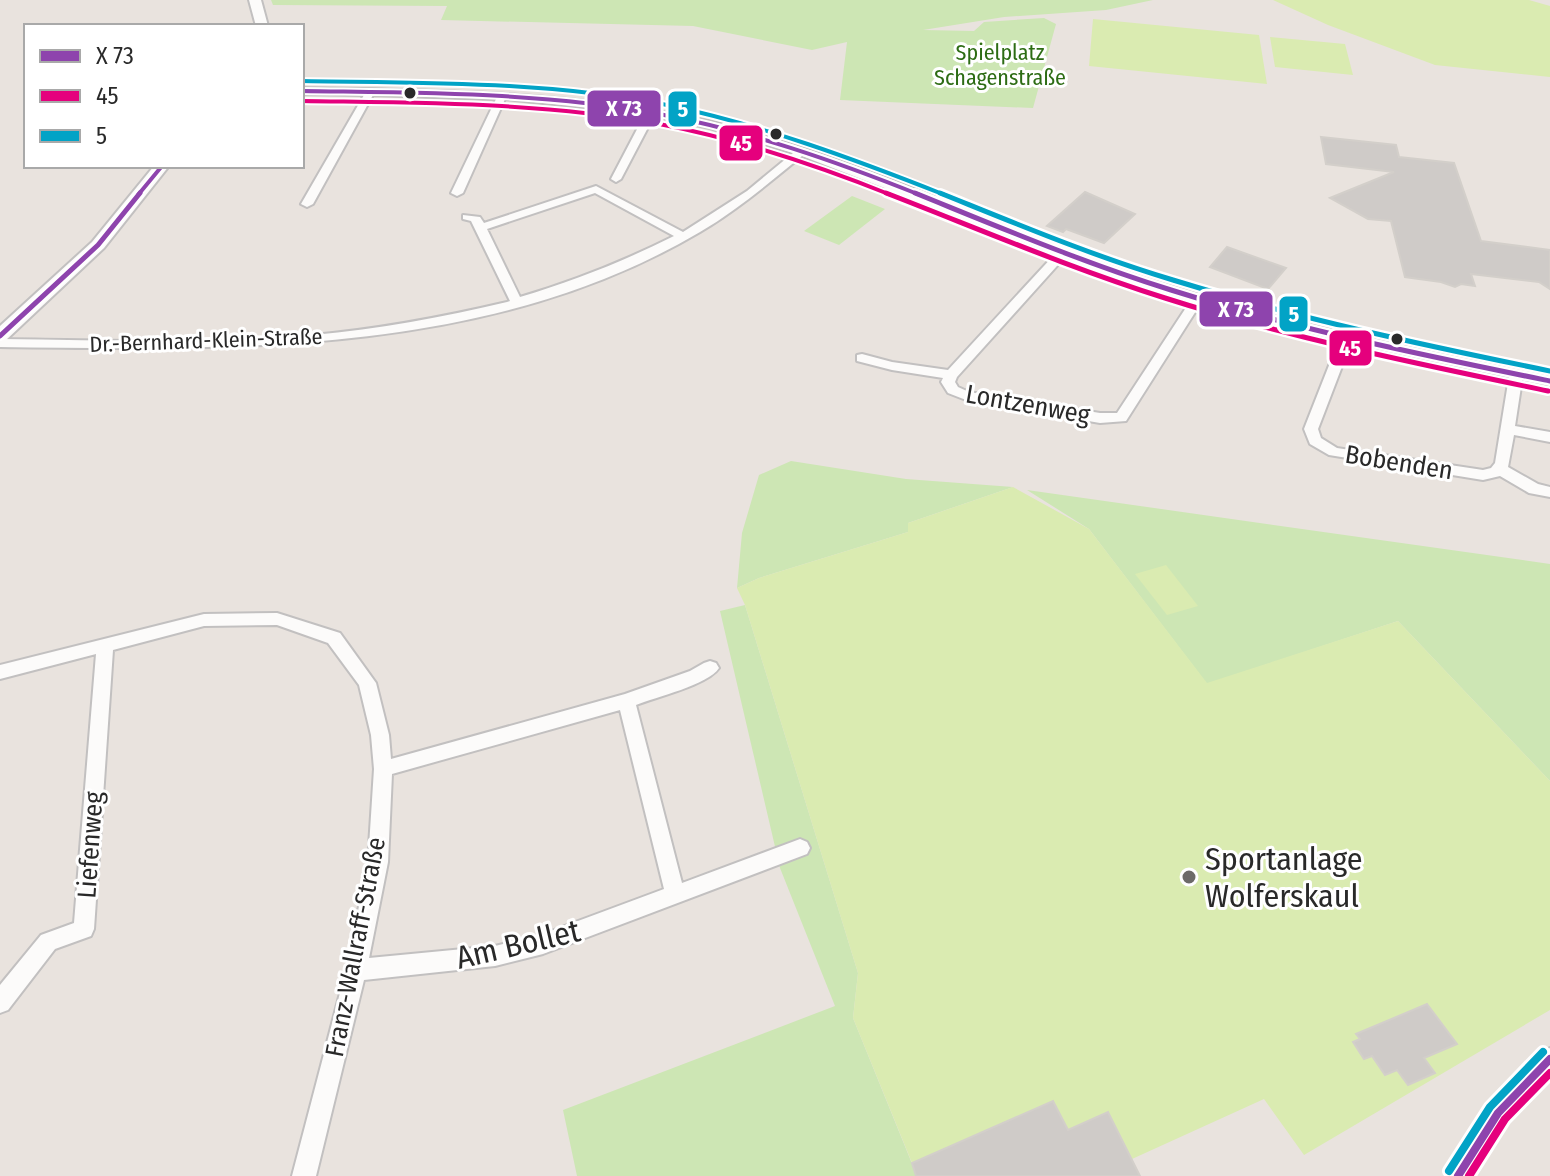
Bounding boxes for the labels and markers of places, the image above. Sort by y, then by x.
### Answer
unlabelled marker [402,85,418,101]
unlabelled marker [768,126,784,142]
unlabelled marker [1389,331,1405,347]
place label: Sportanlage Wolferskaul [1205,840,1363,915]
marker: Sportanlage Wolferskaul [1180,868,1198,886]

